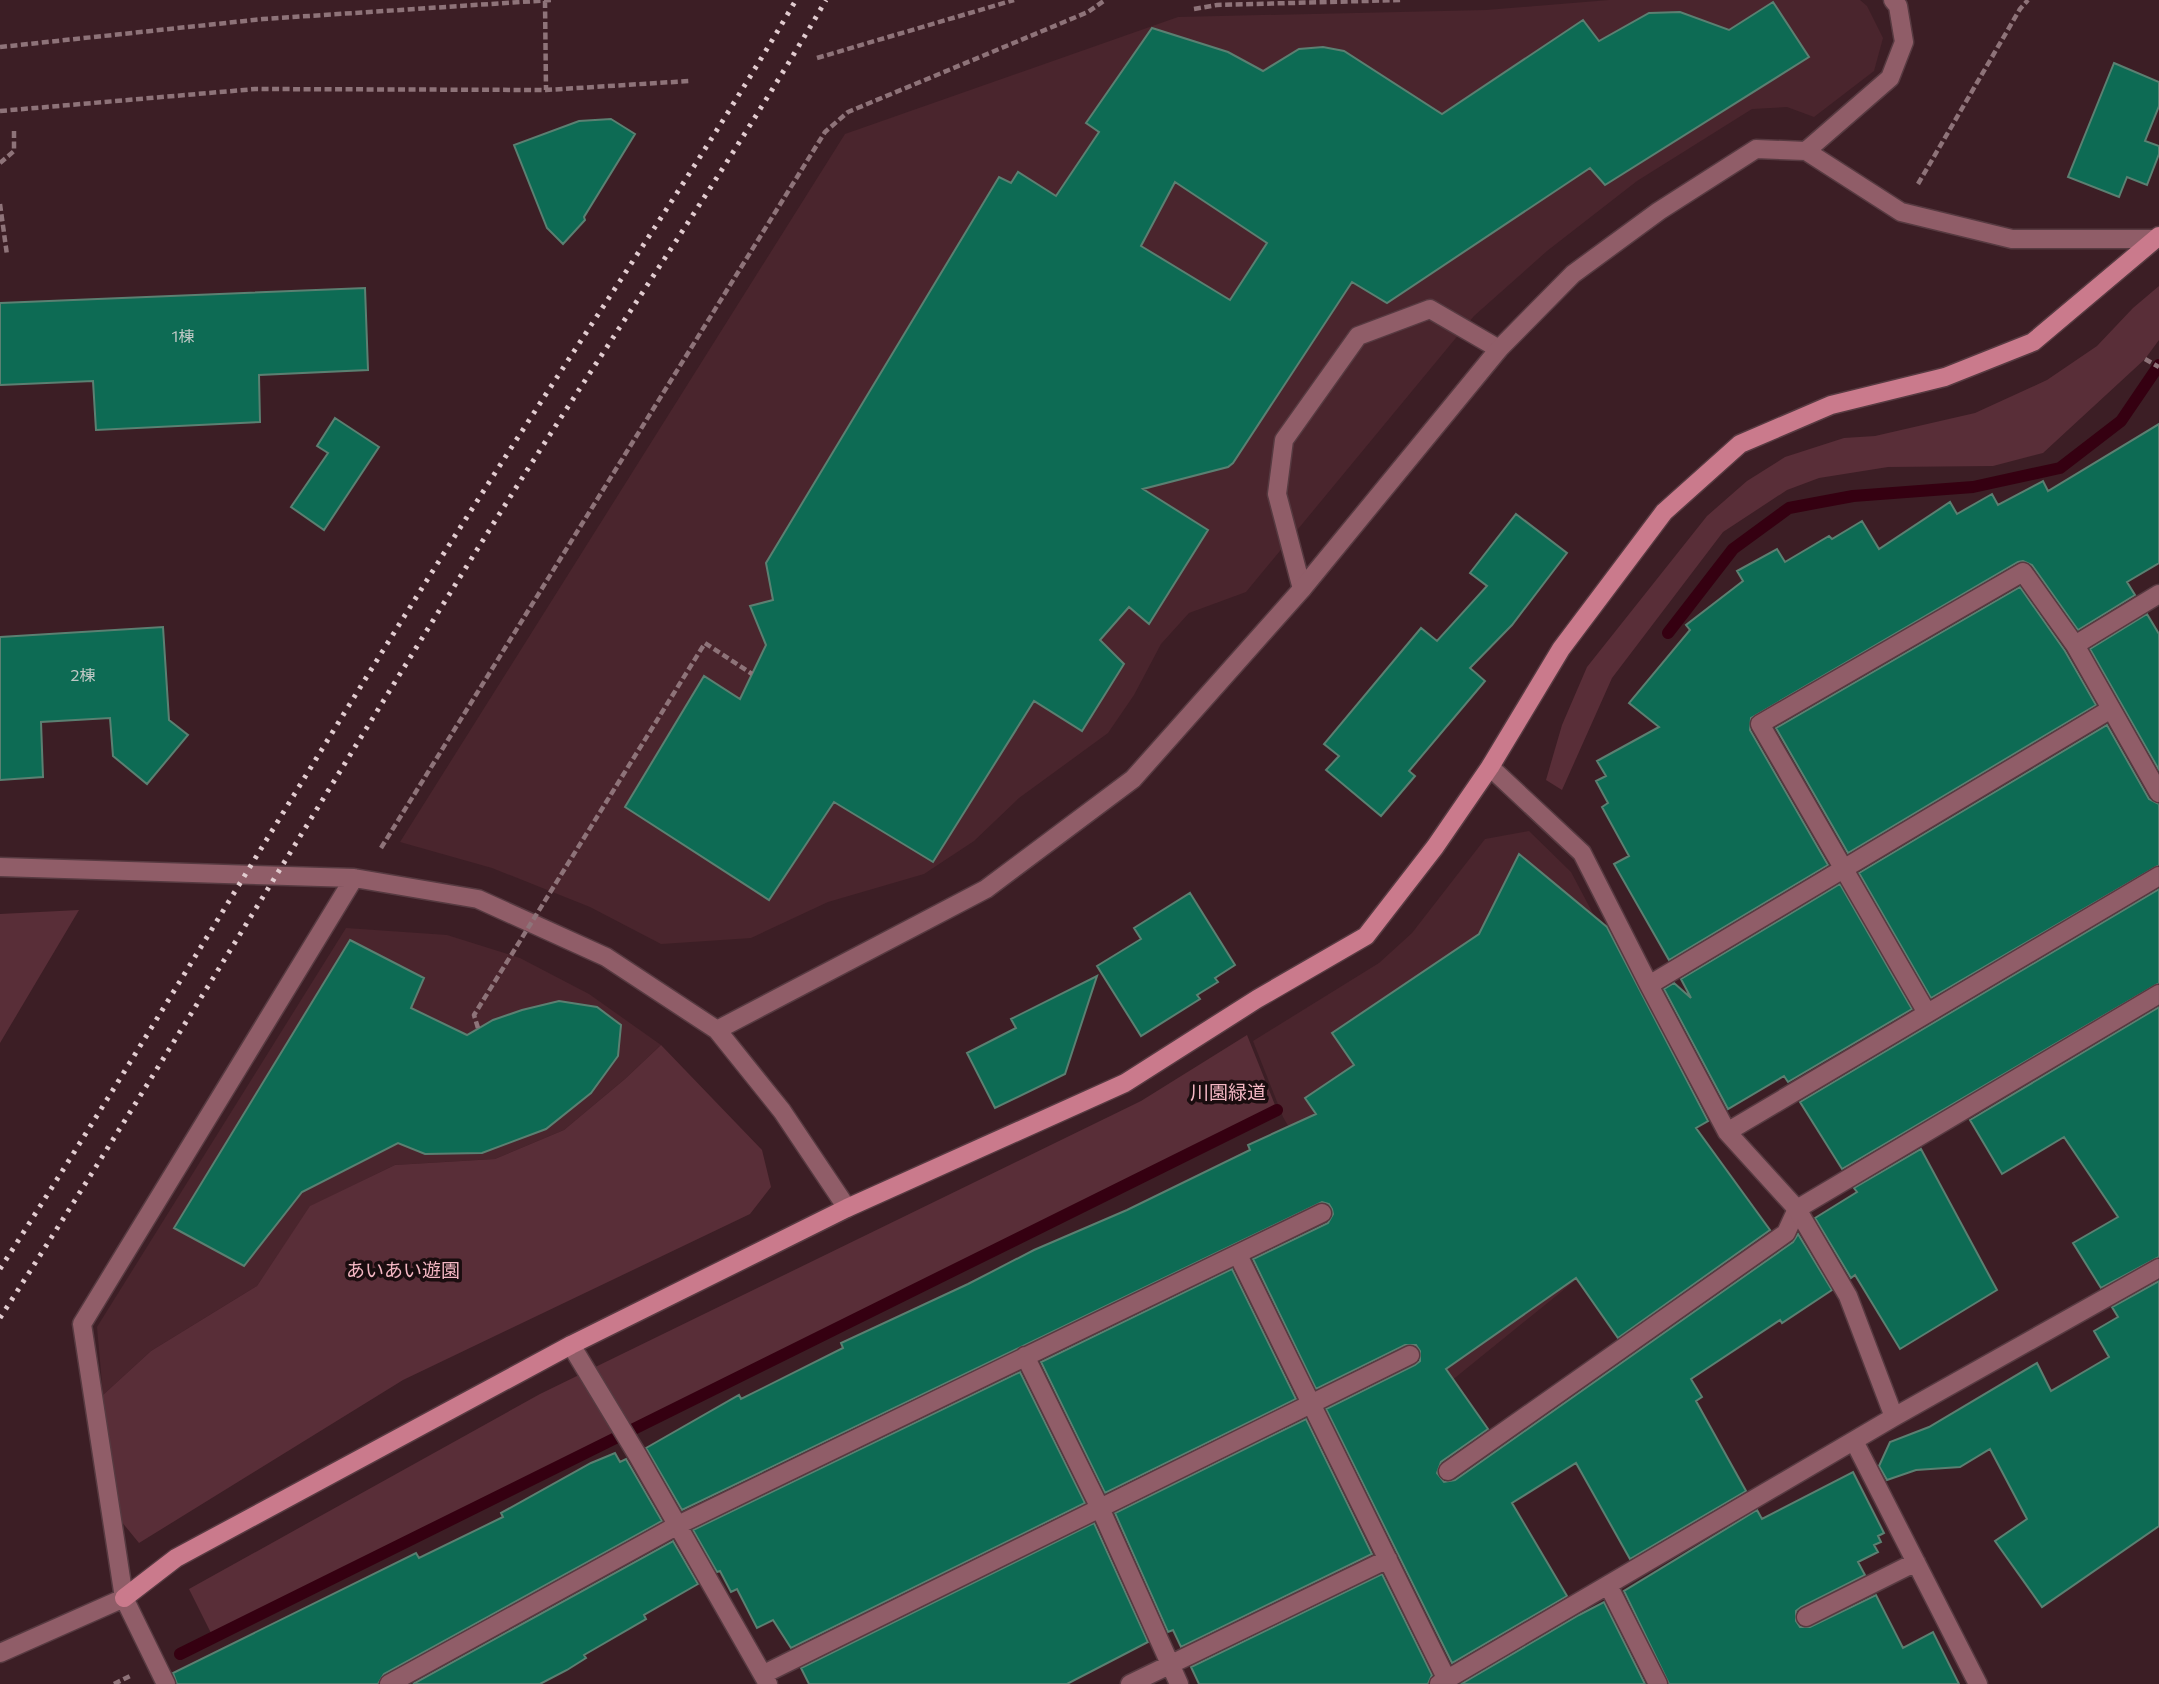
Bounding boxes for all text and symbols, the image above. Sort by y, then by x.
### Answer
house number: 1棟 [172,326,194,345]
house number: 2棟 [71,665,95,684]
park label: 川園緑道 [1190,1080,1266,1103]
park label: あいあい遊園 [346,1258,460,1281]

